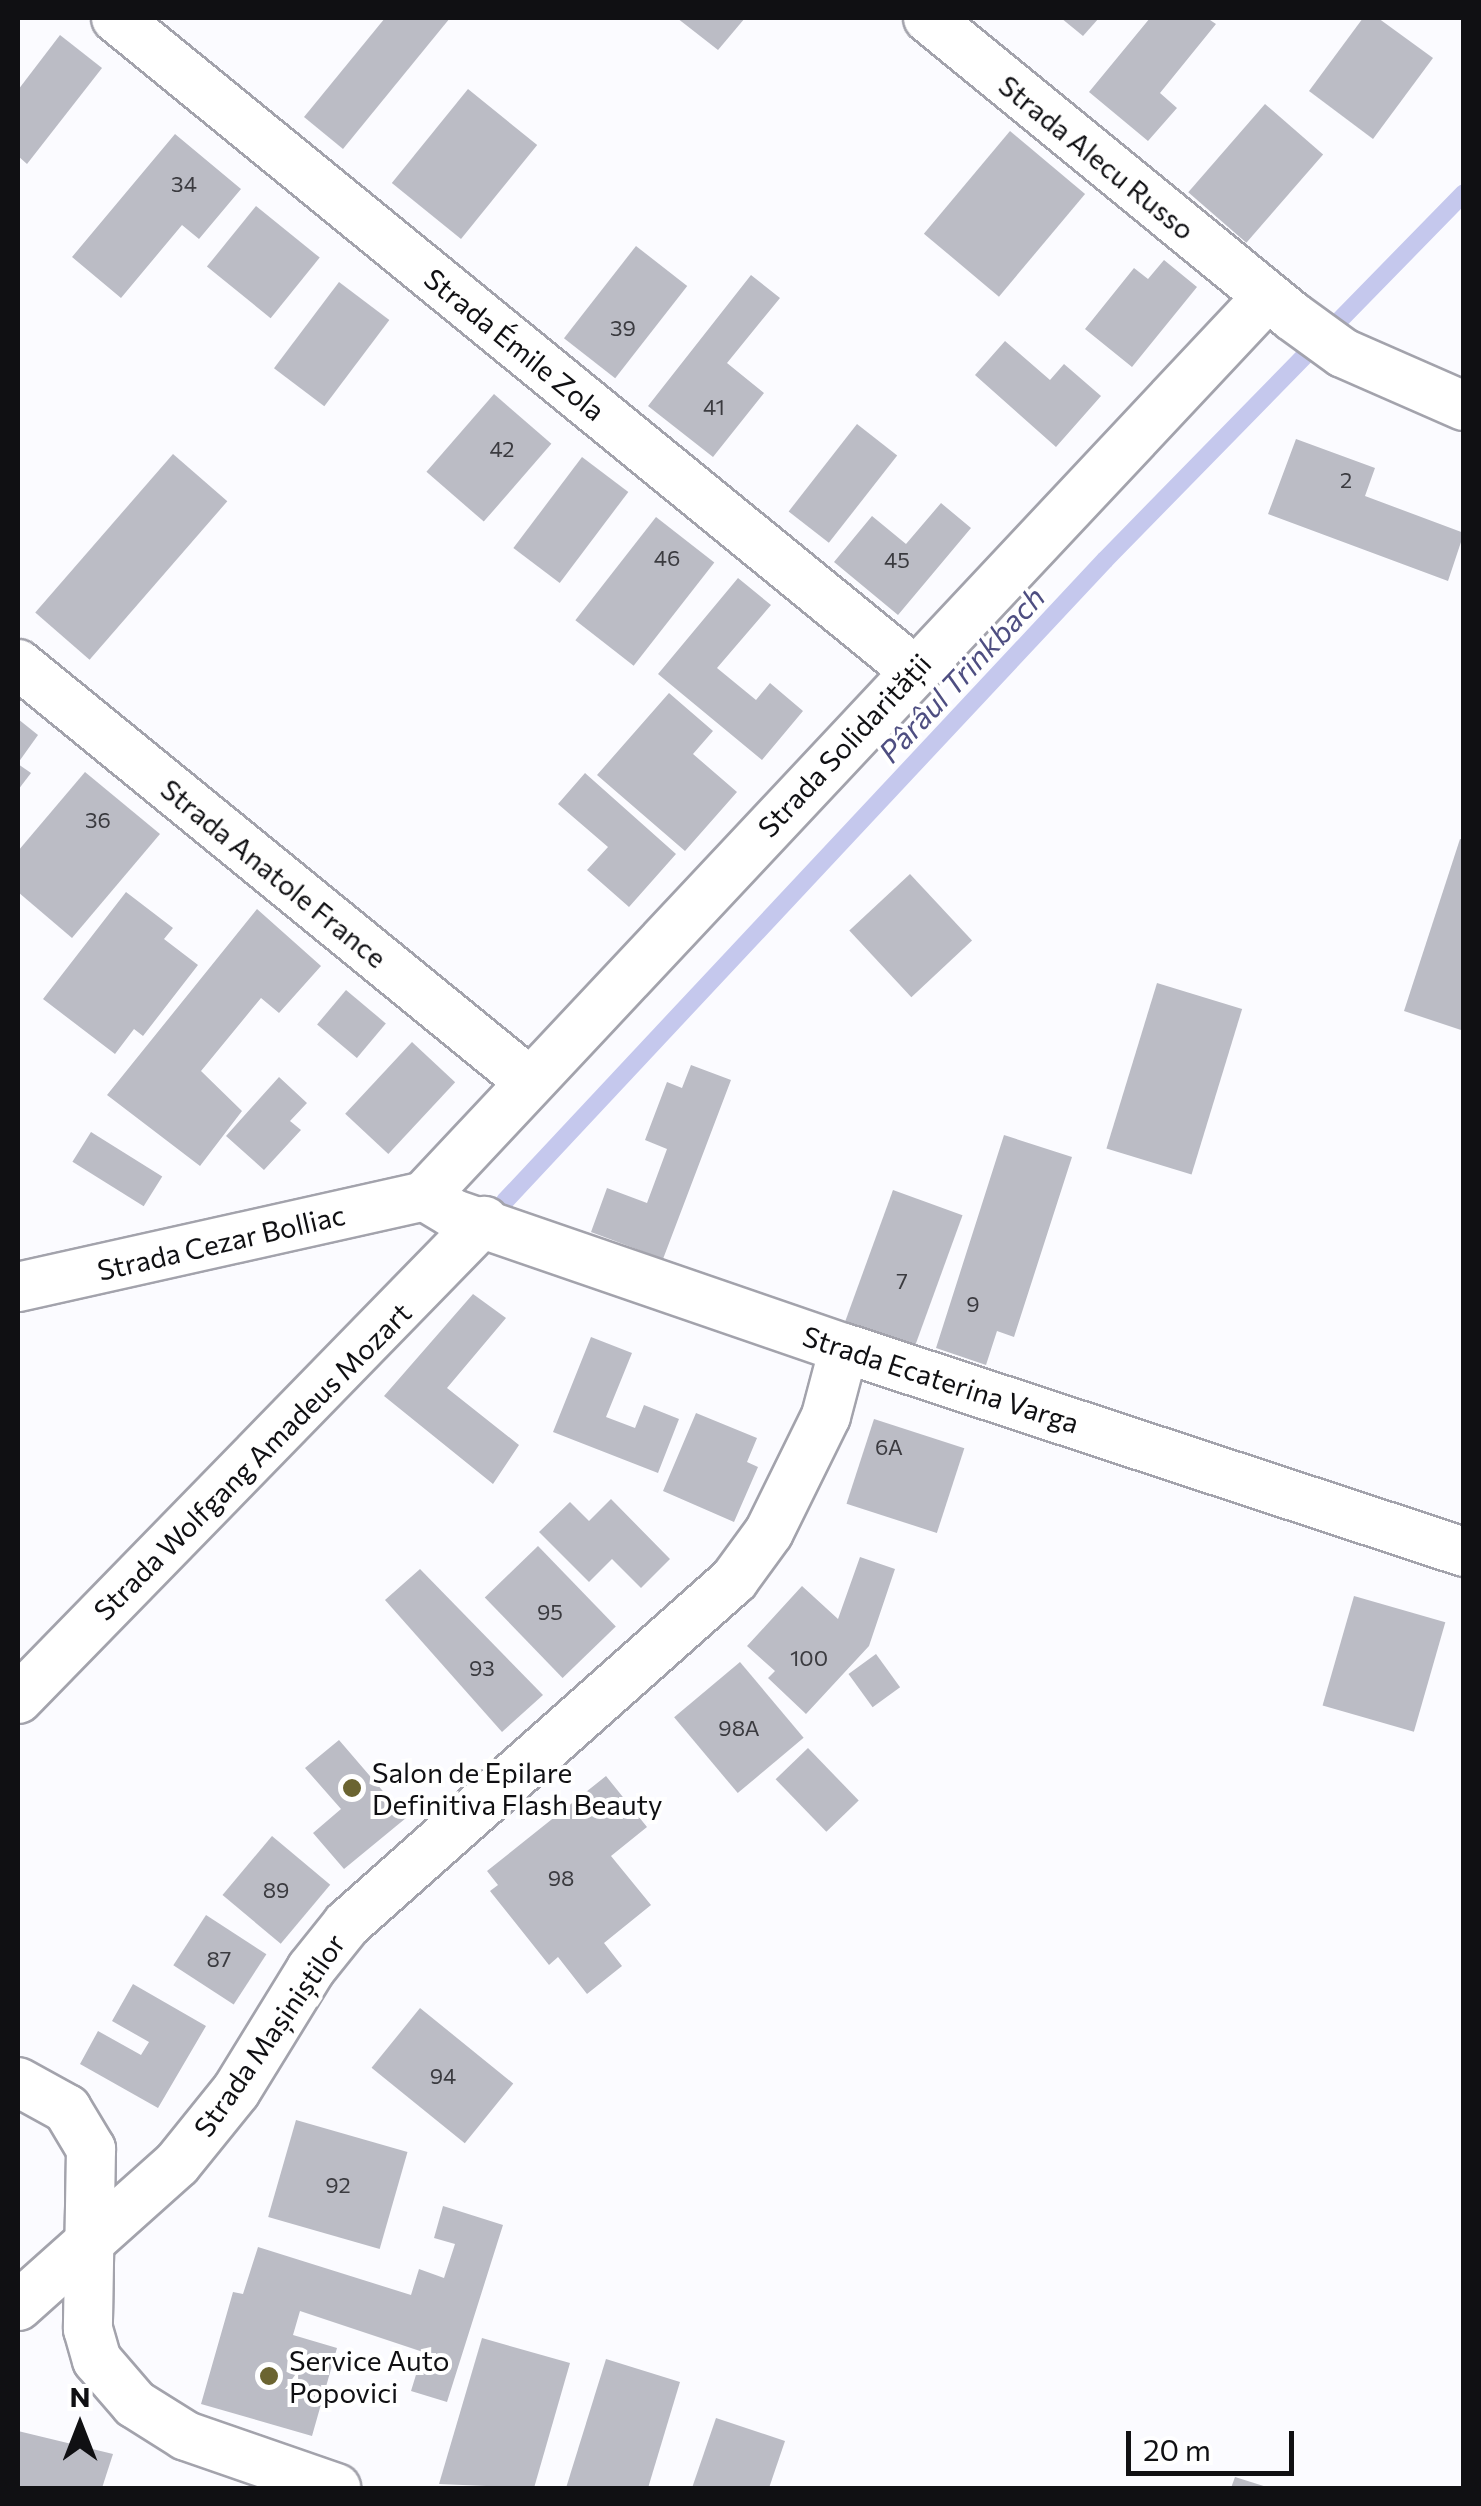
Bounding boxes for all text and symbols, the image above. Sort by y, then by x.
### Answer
street label: Strada Alecu Russo [992,68,1202,246]
house number: 34 [171,171,197,197]
street label: Strada Émile Zola [418,261,612,427]
house number: 39 [610,315,636,341]
house number: 41 [703,394,725,420]
house number: 42 [489,436,515,462]
house number: 2 [1340,467,1352,493]
house number: 46 [654,545,680,571]
house number: 45 [884,547,910,573]
water label: Pârâul Trinkbach [870,579,1052,769]
street label: Strada Solidarității [751,647,937,843]
street label: Strada Anatole France [154,772,394,974]
house number: 36 [85,807,111,833]
street label: Strada Cezar Bolliac [94,1197,348,1287]
house number: 7 [896,1268,908,1294]
house number: 9 [966,1291,980,1317]
street label: Strada Wolfgang Amadeus Mozart [86,1295,418,1627]
street label: Strada Ecaterina Varga [799,1319,1083,1439]
house number: 6A [875,1434,903,1460]
house number: 95 [537,1599,563,1625]
house number: 100 [790,1645,828,1671]
house number: 93 [469,1655,495,1681]
house number: 98A [718,1715,760,1741]
place label: Salon de Epilare Definitiva Flash Beauty [372,1755,663,1821]
marker: Salon de Epilare Definitiva Flash Beauty [341,1777,363,1799]
house number: 98 [548,1865,574,1891]
house number: 89 [263,1877,289,1903]
street label: Strada Mașiniștilor [186,1927,352,2143]
house number: 87 [207,1946,231,1972]
house number: 94 [430,2063,456,2089]
house number: 92 [325,2172,351,2198]
place label: Service Auto Popovici [289,2343,450,2409]
marker: Service Auto Popovici [258,2365,280,2387]
north arrow [30,2376,130,2476]
text: N [70,2379,91,2413]
scale bar [1131,2411,1298,2473]
text: 20 m [1143,2430,1211,2467]

